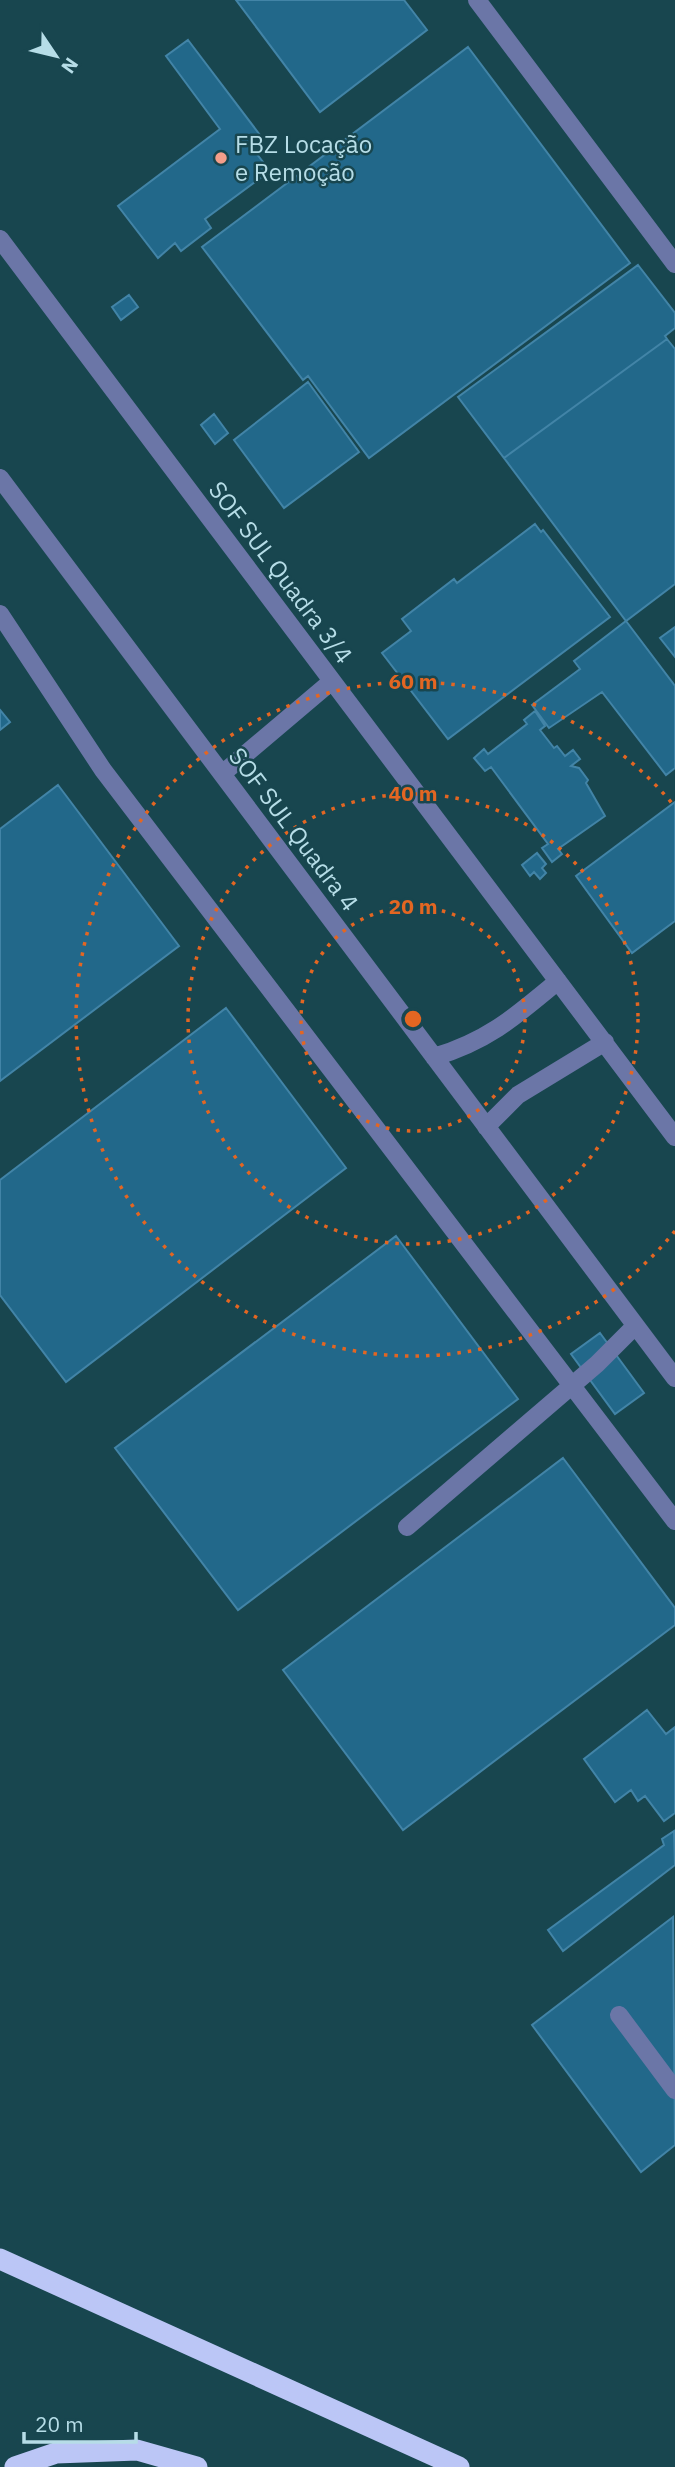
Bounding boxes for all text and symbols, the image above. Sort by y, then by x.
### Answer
north arrow [21,21,91,91]
text: N [56,53,84,78]
place label: FBZ Locação e Remoção [235,128,372,188]
marker: FBZ Locação e Remoção [213,150,229,166]
street label: SOF SUL Quadra 3/4 [202,474,360,670]
text: 60 m [389,667,437,695]
street label: SOF SUL Quadra 4 [222,741,366,917]
text: 40 m [389,779,437,807]
text: 20 m [389,892,437,920]
centre of rings [401,1007,425,1031]
scale bar [24,2400,136,2444]
text: 20 m [35,2410,84,2438]

